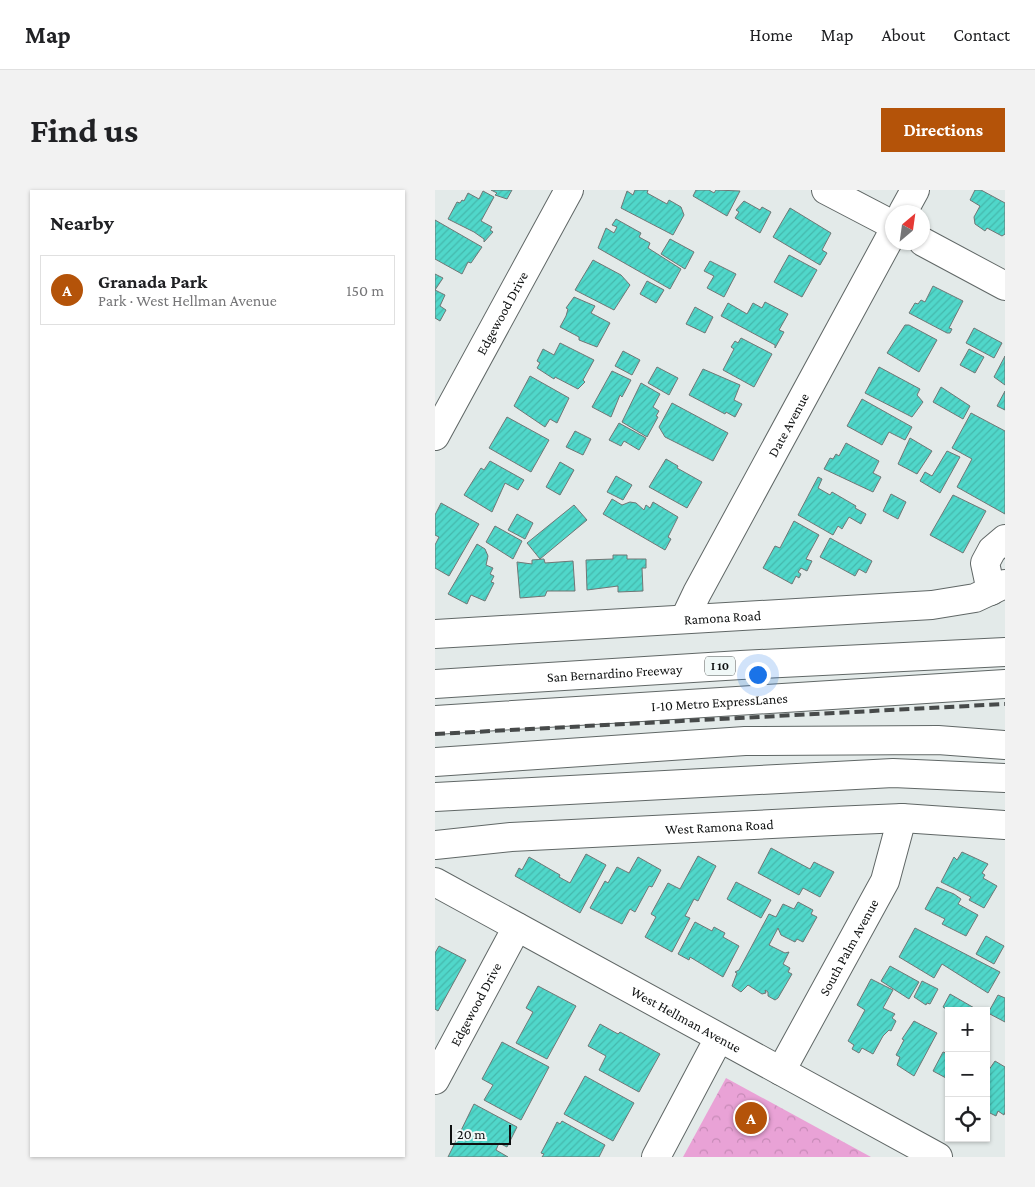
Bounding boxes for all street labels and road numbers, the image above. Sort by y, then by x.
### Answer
street label: Edgewood Drive [473,269,531,357]
street label: Date Avenue [764,390,812,460]
street label: Ramona Road [683,607,762,627]
road number: I 10 [705,656,735,676]
street label: San Bernardino Freeway [546,661,683,685]
street label: I-10 Metro ExpressLanes [651,690,788,714]
street label: West Ramona Road [665,816,775,837]
street label: South Palm Avenue [816,896,882,998]
street label: Edgewood Drive [447,960,504,1049]
street label: West Hellman Avenue [628,983,744,1056]

